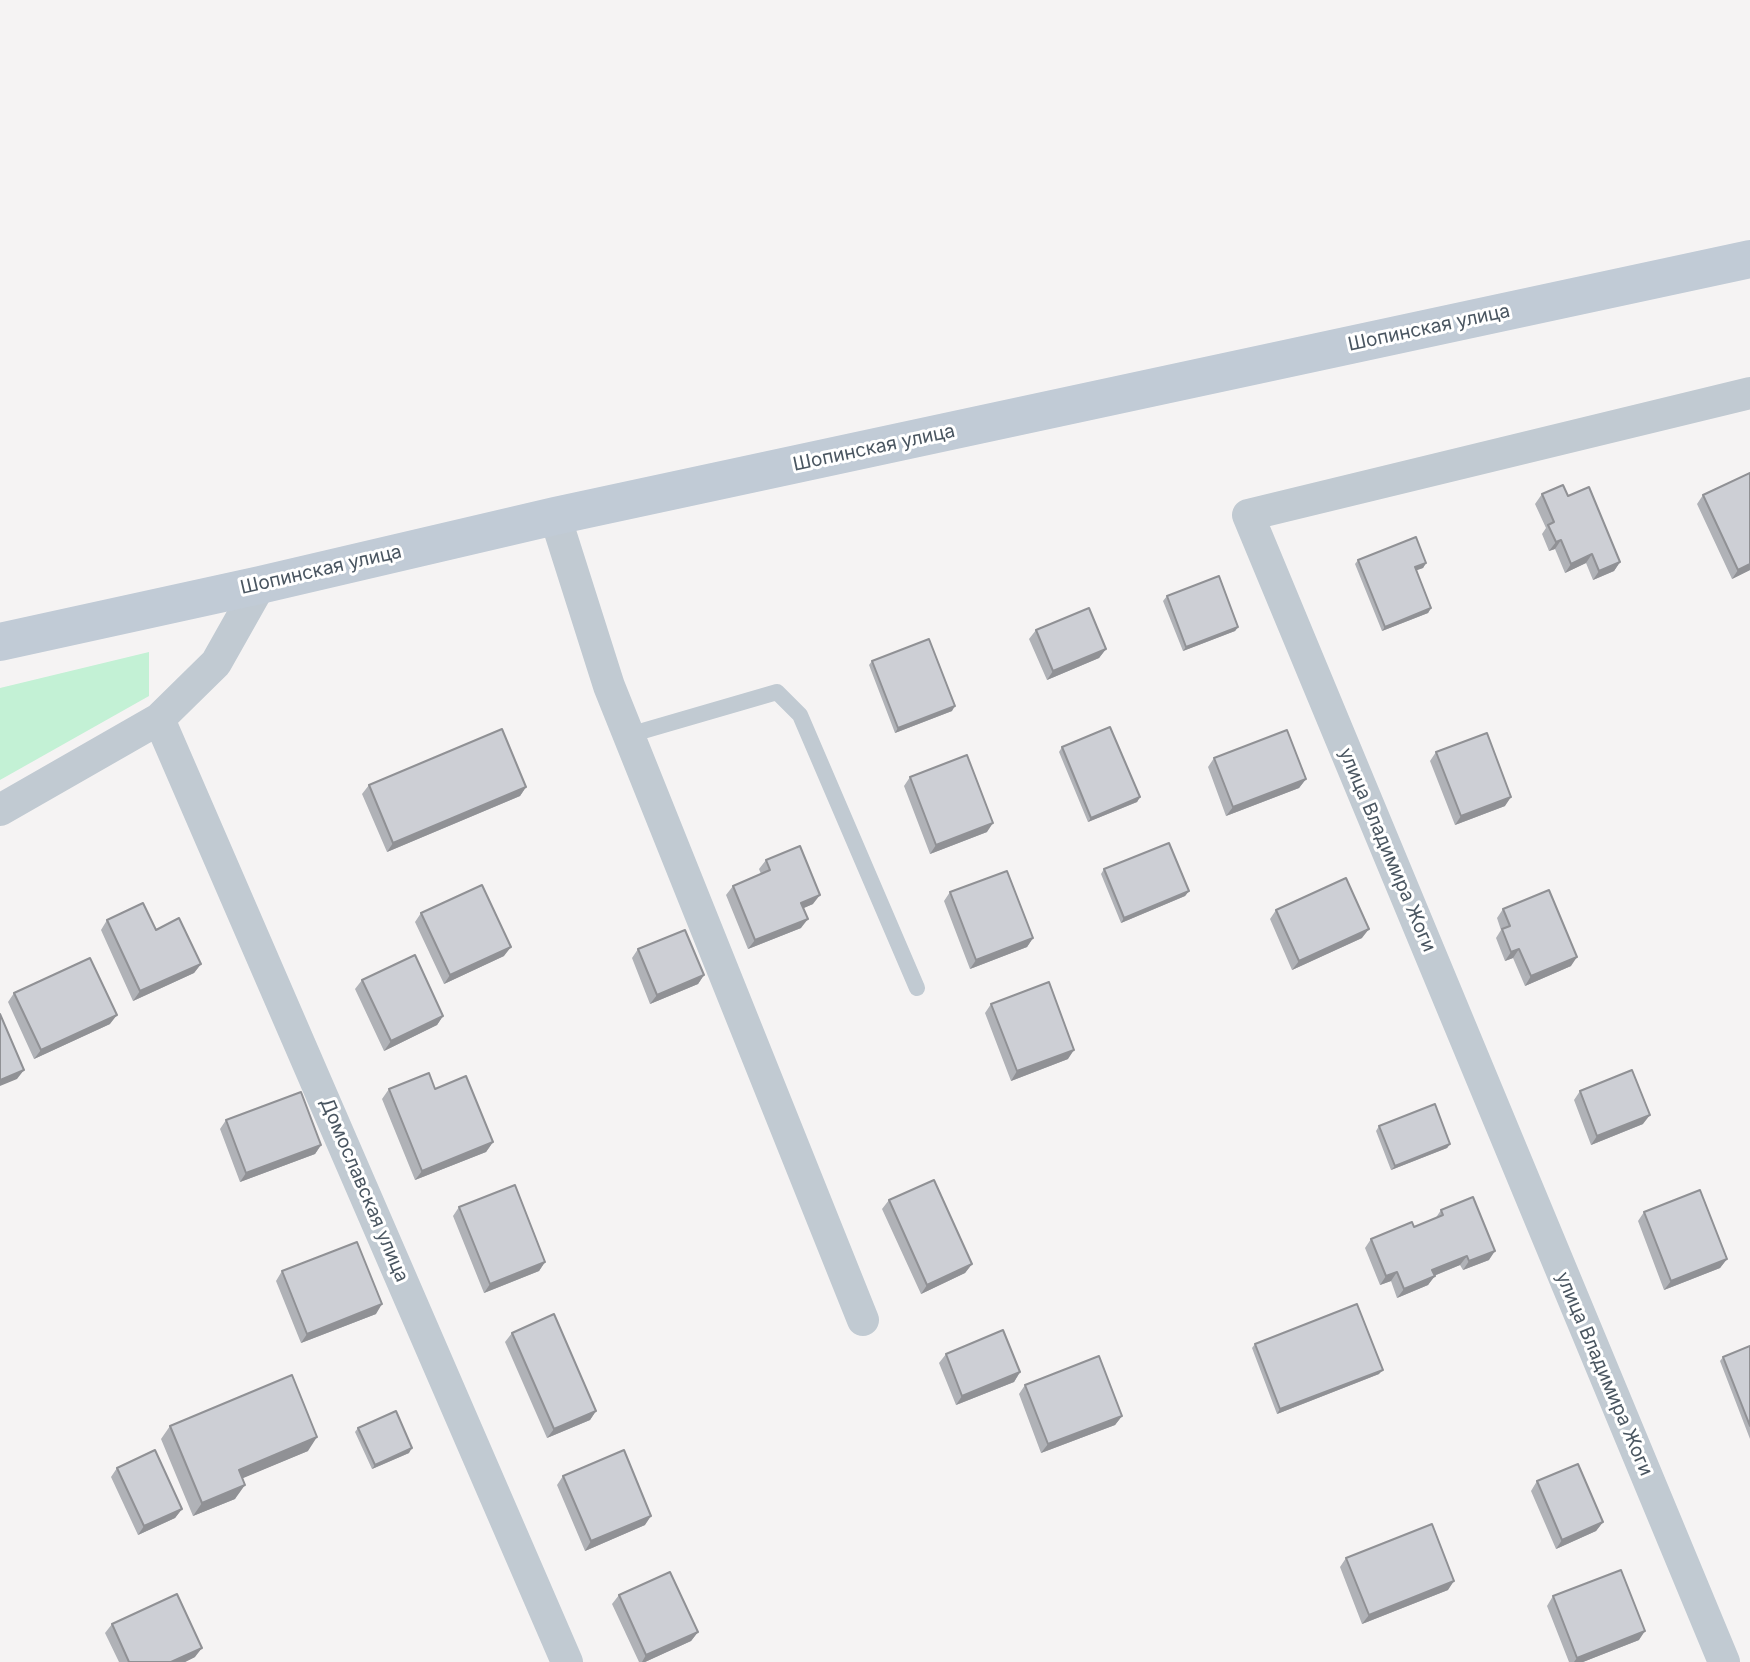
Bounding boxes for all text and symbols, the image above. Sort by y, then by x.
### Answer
street label: Шопинская улица [1346,300,1512,356]
street label: Шопинская улица [791,420,957,476]
street label: Шопинская улица [238,540,404,600]
street label: улица Владимира Жоги [1334,745,1440,955]
street label: Домославская улица [315,1094,413,1286]
street label: улица Владимира Жоги [1551,1269,1657,1479]

